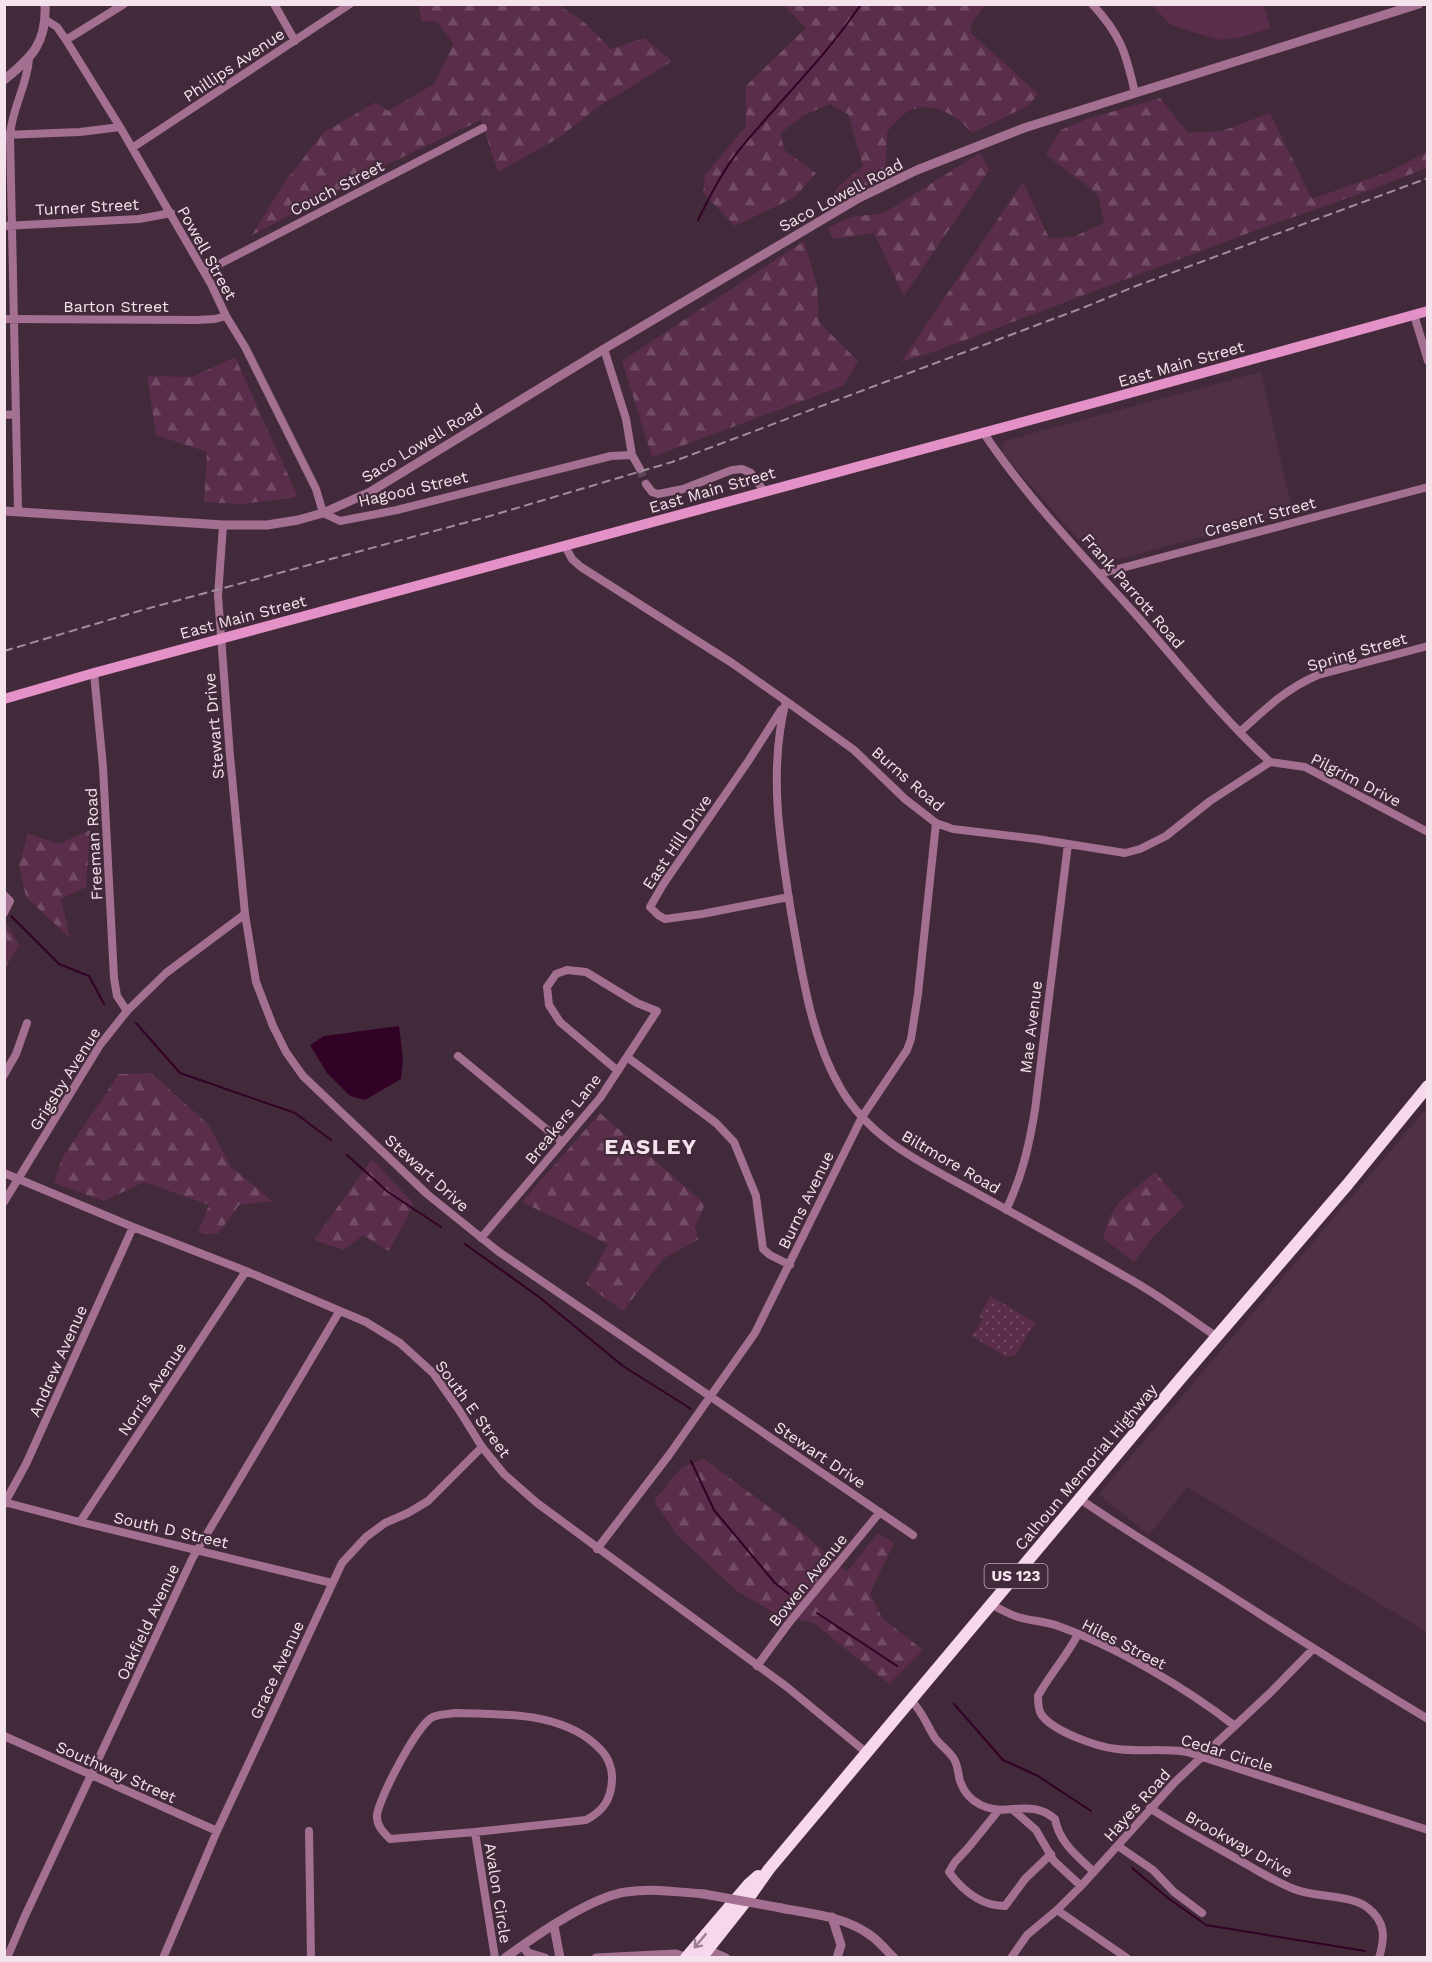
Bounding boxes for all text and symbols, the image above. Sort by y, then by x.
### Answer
street label: Phillips Avenue [180,24,288,106]
street label: Saco Lowell Road [776,154,906,236]
street label: Couch Street [287,156,387,220]
street label: Turner Street [35,195,140,219]
street label: Powell Street [173,203,241,303]
street label: Barton Street [63,297,169,316]
street label: East Main Street [1116,337,1247,391]
street label: Saco Lowell Road [358,399,486,487]
street label: East Main Street [647,463,778,517]
street label: Hagood Street [356,467,470,511]
street label: Cresent Street [1202,493,1318,541]
street label: Frank Parrott Road [1078,529,1188,653]
street label: East Main Street [178,591,309,643]
street label: Spring Street [1305,629,1409,675]
street label: Stewart Drive [200,672,228,780]
street label: Burns Road [868,742,948,816]
street label: Pilgrim Drive [1308,749,1404,811]
street label: Freeman Road [82,787,106,901]
street label: East Hill Drive [638,791,716,893]
street label: Mae Avenue [1016,980,1046,1074]
street label: Grigsby Avenue [26,1024,104,1134]
street label: Breakers Lane [521,1070,605,1168]
street label: Biltmore Road [898,1126,1004,1198]
street label: Stewart Drive [381,1130,473,1216]
district label: EASLEY [604,1134,698,1159]
street label: Burns Avenue [774,1148,838,1252]
street label: Andrew Avenue [25,1302,91,1420]
street label: Norris Avenue [114,1339,190,1439]
street label: South E Street [431,1357,515,1462]
street label: Calhoun Memorial Highway [1011,1379,1162,1554]
street label: Stewart Drive [771,1417,869,1493]
street label: South D Street [112,1508,230,1552]
street label: Bowen Avenue [765,1530,851,1630]
street label: Oakfield Avenue [113,1561,183,1683]
road number: US 123 [984,1564,1048,1588]
street label: Hiles Street [1079,1615,1170,1674]
street label: Grace Avenue [246,1618,308,1722]
street label: Cedar Circle [1179,1730,1275,1776]
street label: Southway Street [53,1737,179,1807]
street label: Hayes Road [1100,1765,1174,1845]
street label: Brookway Drive [1182,1807,1296,1881]
street label: Avalon Circle [481,1841,515,1945]
one-way arrow [693,1933,707,1948]

